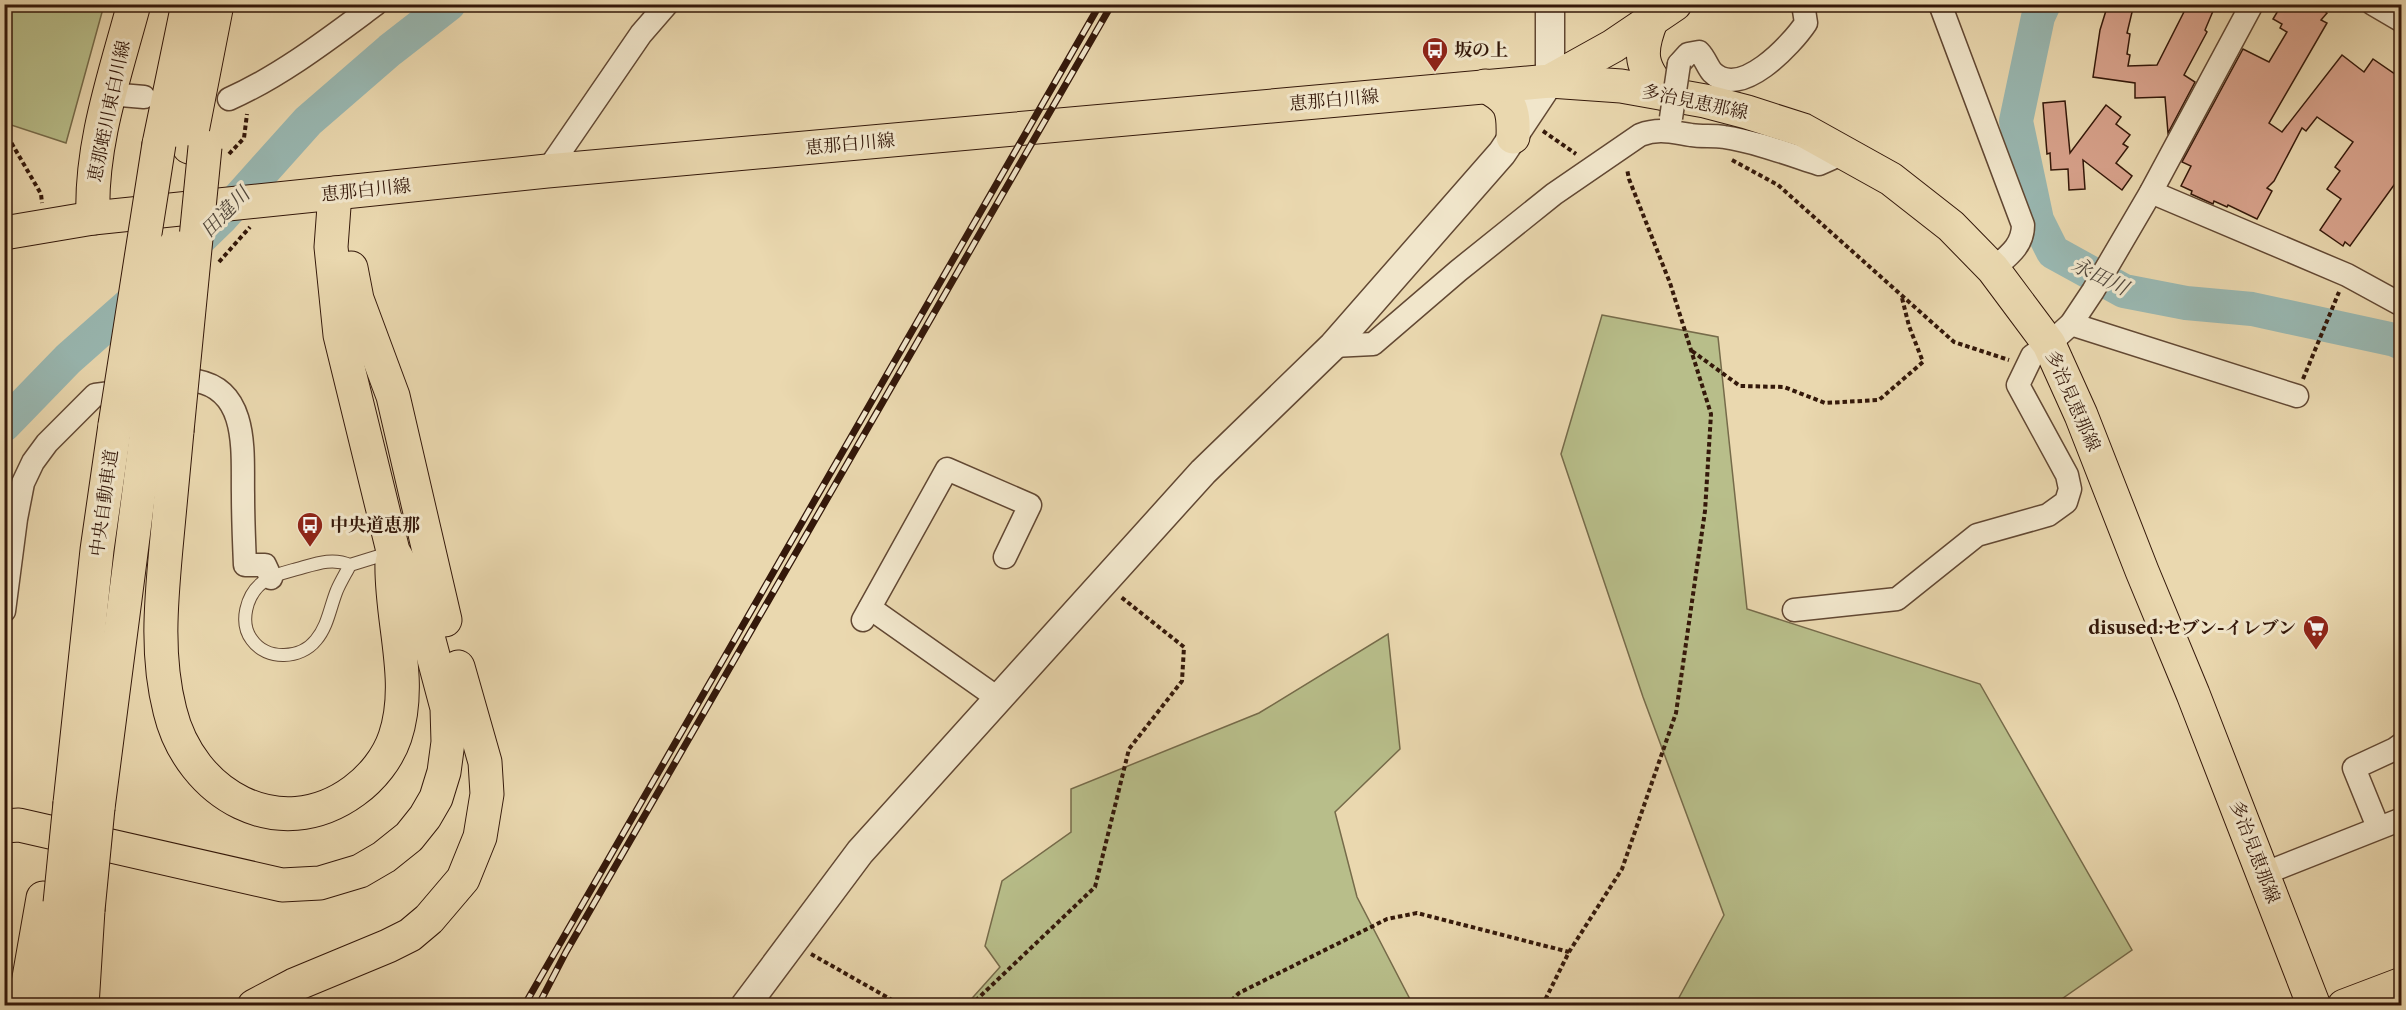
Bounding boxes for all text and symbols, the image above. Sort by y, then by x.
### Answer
bus stop icon: 坂の上 [1420,35,1450,73]
street label: 恵那蛭川東白川線 [83,38,135,184]
place label: 坂の上 [1454,39,1508,61]
street label: 多治見恵那線 [1640,80,1750,124]
street label: 恵那白川線 [1288,85,1380,115]
street label: 恵那白川線 [804,129,896,159]
street label: 恵那白川線 [320,174,412,206]
water label: 田違川 [196,181,256,242]
water label: 永田川 [2068,252,2134,301]
street label: 多治見恵那線 [2041,347,2105,455]
street label: 中央自動車道 [86,448,122,558]
bus stop icon: 中央道恵那 [295,510,325,548]
place label: 中央道恵那 [330,514,420,536]
supermarket icon: disused:セブン-イレブン [2301,613,2331,651]
place label: disused:セブン-イレブン [2088,617,2296,639]
street label: 多治見恵那線 [2225,798,2285,906]

